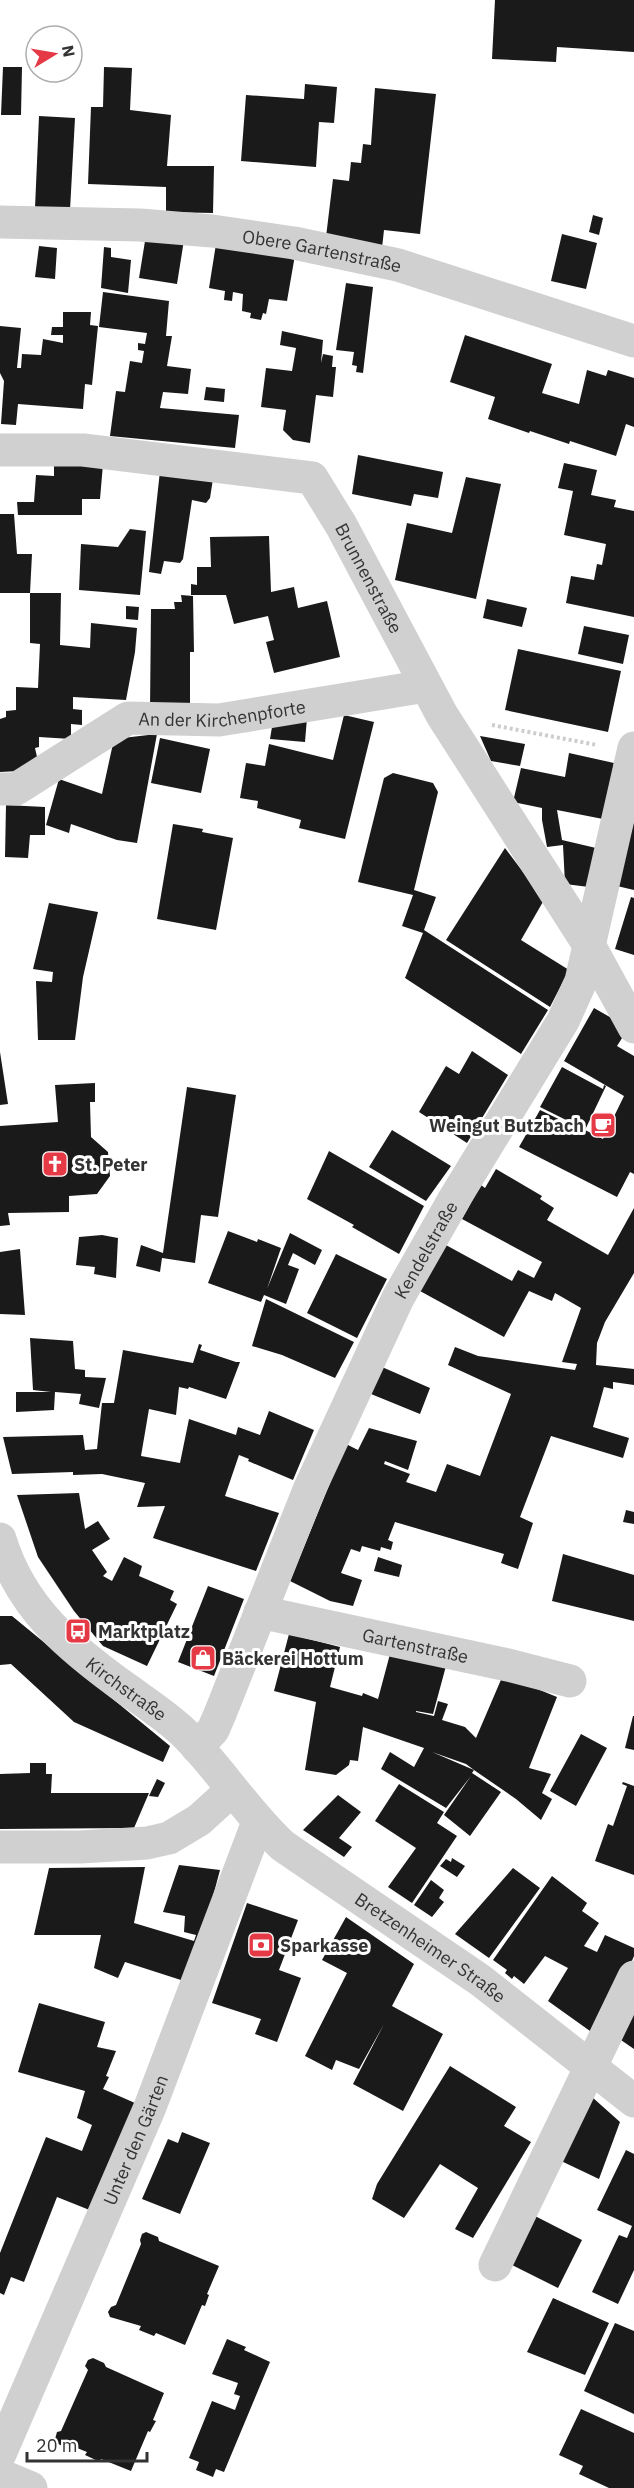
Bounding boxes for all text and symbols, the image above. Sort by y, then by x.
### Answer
north arrow [24,24,84,84]
text: N [58,44,80,59]
street label: Obere Gartenstraße [241,224,404,277]
street label: Brunnenstraße [330,519,408,637]
street label: An der Kirchenpforte [138,694,307,732]
cafe icon: Weingut Butzbach [588,1110,618,1140]
place label: Weingut Butzbach [429,1114,584,1137]
church icon: St. Peter [40,1149,70,1179]
place label: St. Peter [74,1153,148,1176]
street label: Kendelstraße [389,1197,462,1303]
bus stop icon: Marktplatz [63,1616,93,1646]
place label: Marktplatz [98,1620,190,1643]
street label: Gartenstraße [360,1623,471,1668]
shop icon: Bäckerei Hottum [188,1643,218,1673]
place label: Bäckerei Hottum [222,1647,364,1670]
street label: Kirchstraße [82,1651,172,1726]
street label: Bretzenheimer Straße [351,1887,511,2008]
bank icon: Sparkasse [246,1930,276,1960]
place label: Sparkasse [280,1934,368,1957]
street label: Unter den Gärten [97,2071,173,2209]
scale bar [27,2425,147,2463]
text: 20 m [36,2434,78,2457]

